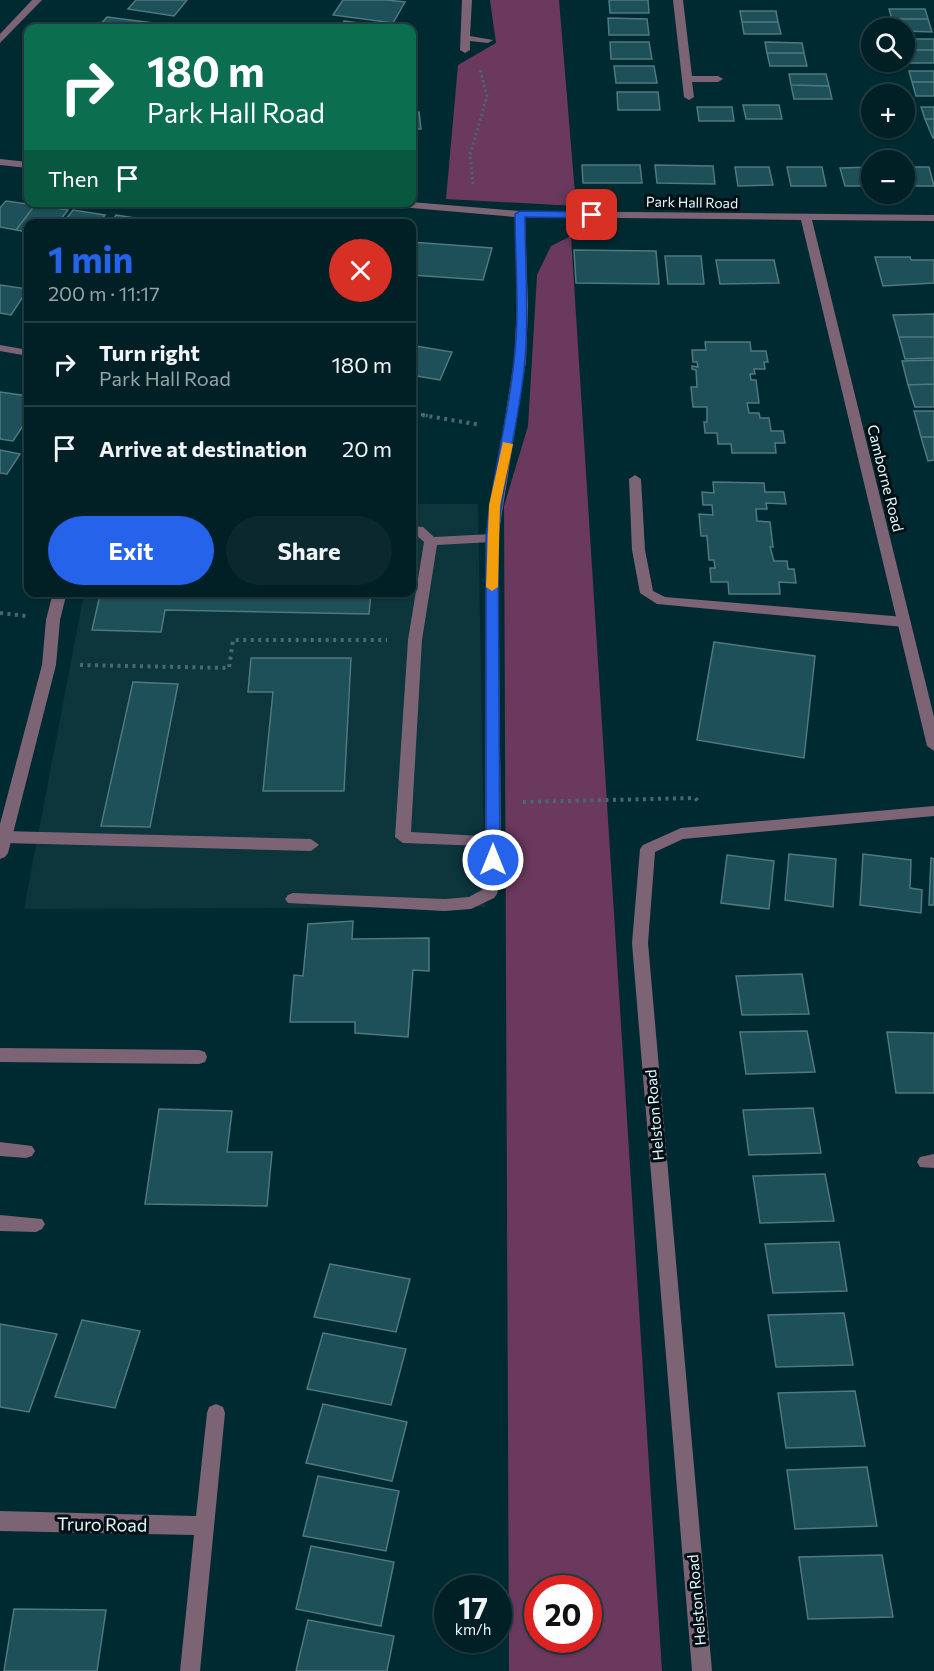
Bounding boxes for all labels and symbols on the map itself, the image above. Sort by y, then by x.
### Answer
pin [566,189,617,240]
street label: Park Hall Road [646,193,738,211]
street label: Camborne Road [864,423,908,533]
position arrow [461,828,525,892]
street label: Helston Road [641,1069,667,1161]
street label: Truro Road [57,1512,147,1536]
street label: Helston Road [683,1554,709,1646]
speed limit sign: 20 [524,1575,602,1653]

